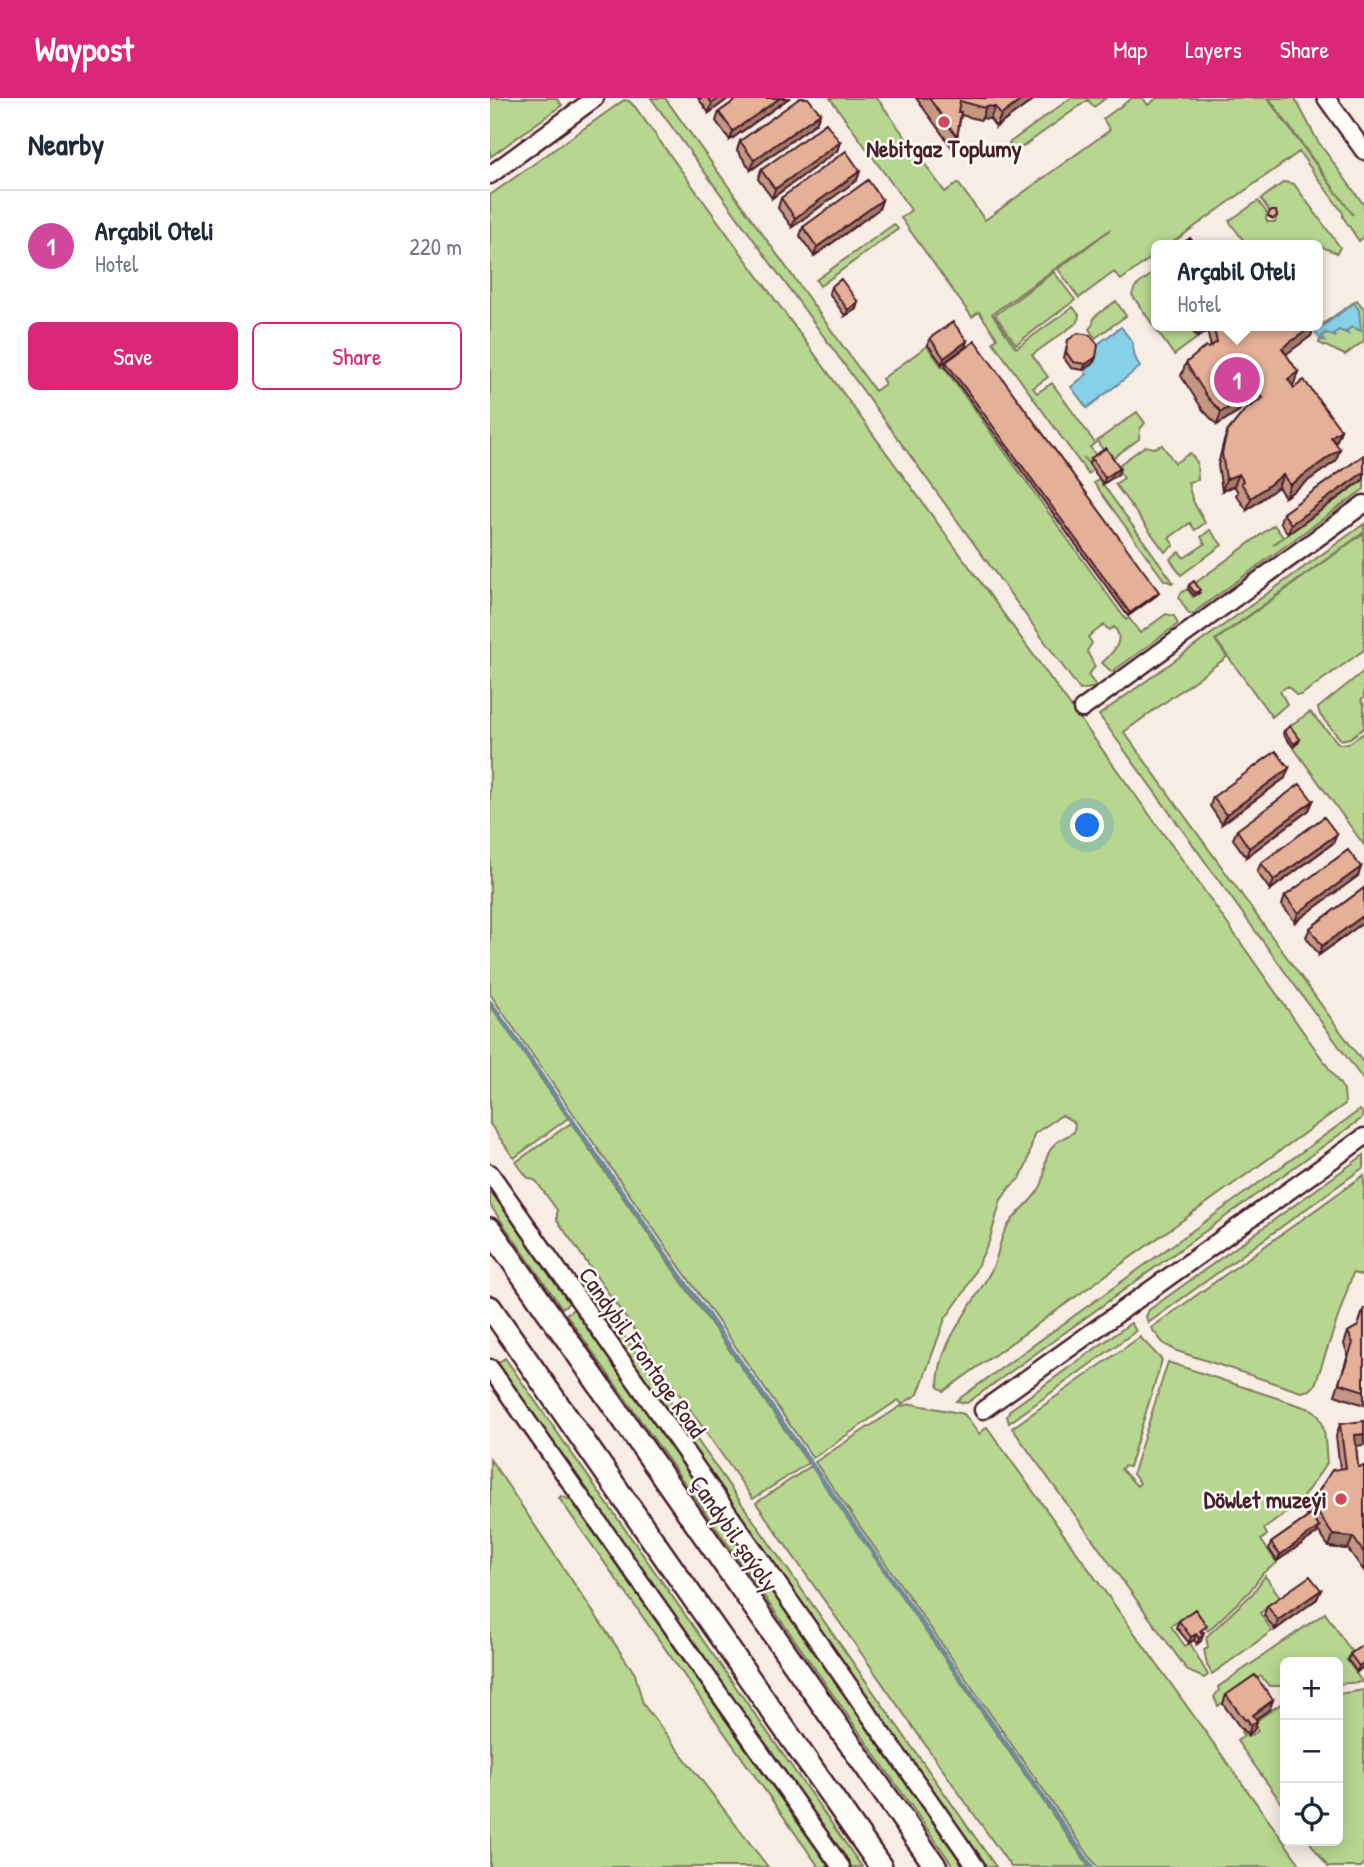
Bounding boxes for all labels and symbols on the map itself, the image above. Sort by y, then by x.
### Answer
marker: Nebitgaz Toplumy [936,114,952,130]
place label: Nebitgaz Toplumy [866,132,1022,165]
pin: 1 [1214,354,1260,406]
your location [1070,808,1104,842]
street label: Candybil Frontage Road [572,1260,714,1444]
street label: Çandybil şaýoly [683,1468,787,1598]
place label: Döwlet muzeýi [1204,1483,1327,1516]
marker: Döwlet muzeýi [1333,1491,1349,1507]

